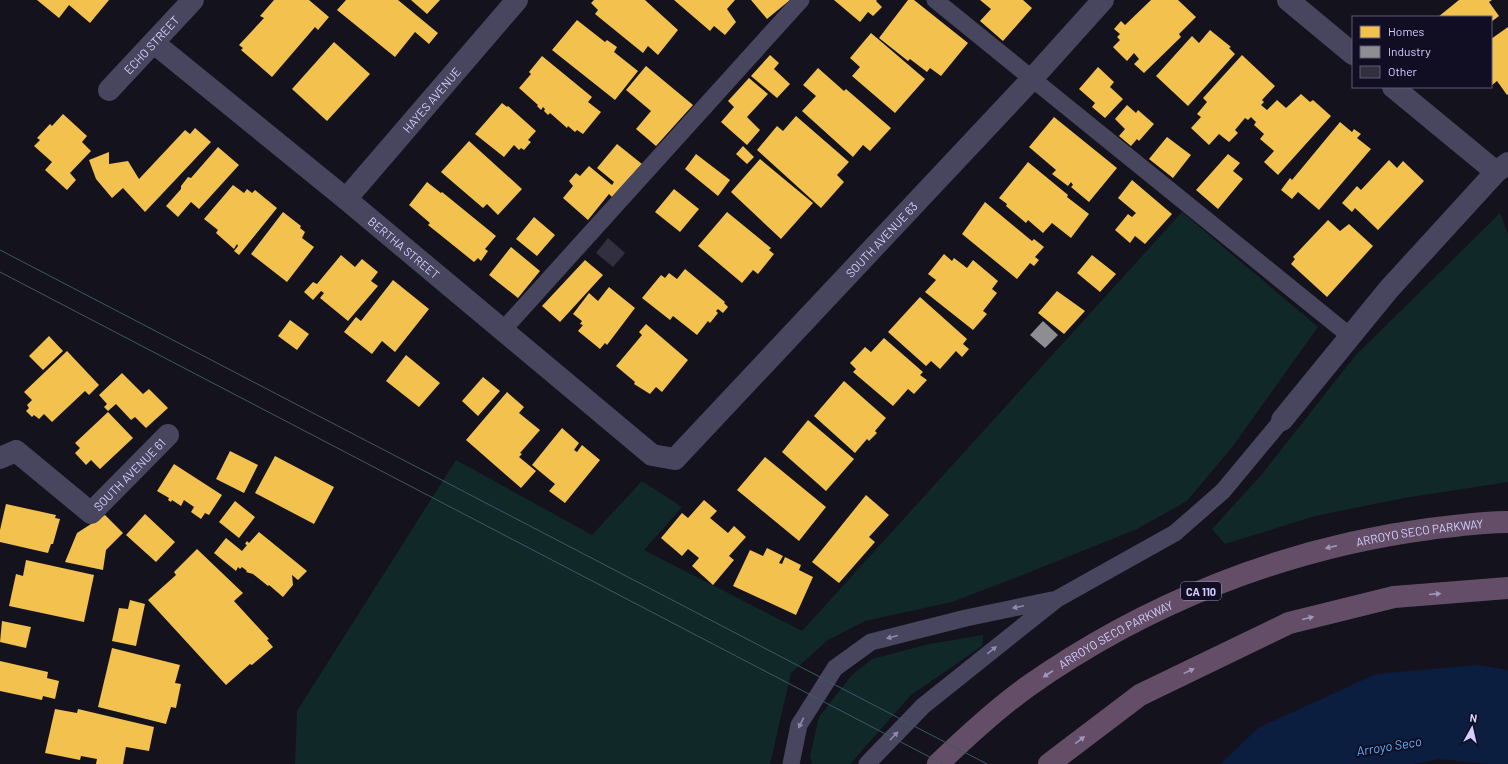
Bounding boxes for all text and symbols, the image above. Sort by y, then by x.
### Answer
street label: ECHO STREET [121,13,182,77]
legend [1352,16,1492,88]
text: Homes [1388,24,1425,38]
text: Industry [1388,44,1431,58]
street label: HAYES AVENUE [399,64,463,135]
text: Other [1388,64,1418,78]
street label: SOUTH AVENUE 63 [843,199,920,280]
street label: BERTHA STREET [365,214,443,282]
street label: SOUTH AVENUE 61 [90,435,168,513]
street label: ARROYO SECO PARKWAY [1354,516,1484,549]
one-way arrow [1325,545,1337,551]
road number: CA 110 [1181,582,1221,600]
one-way arrow [1429,591,1441,597]
street label: ARROYO SECO PARKWAY [1055,597,1175,671]
one-way arrow [1012,604,1025,610]
one-way arrow [1302,615,1314,621]
one-way arrow [886,634,898,640]
one-way arrow [987,646,998,655]
one-way arrow [1184,668,1195,674]
one-way arrow [1043,670,1053,678]
north arrow [1452,708,1492,748]
text: N [1469,711,1478,725]
one-way arrow [798,717,804,728]
one-way arrow [889,731,899,741]
water label: Arroyo Seco [1355,733,1423,759]
one-way arrow [1075,736,1086,745]

